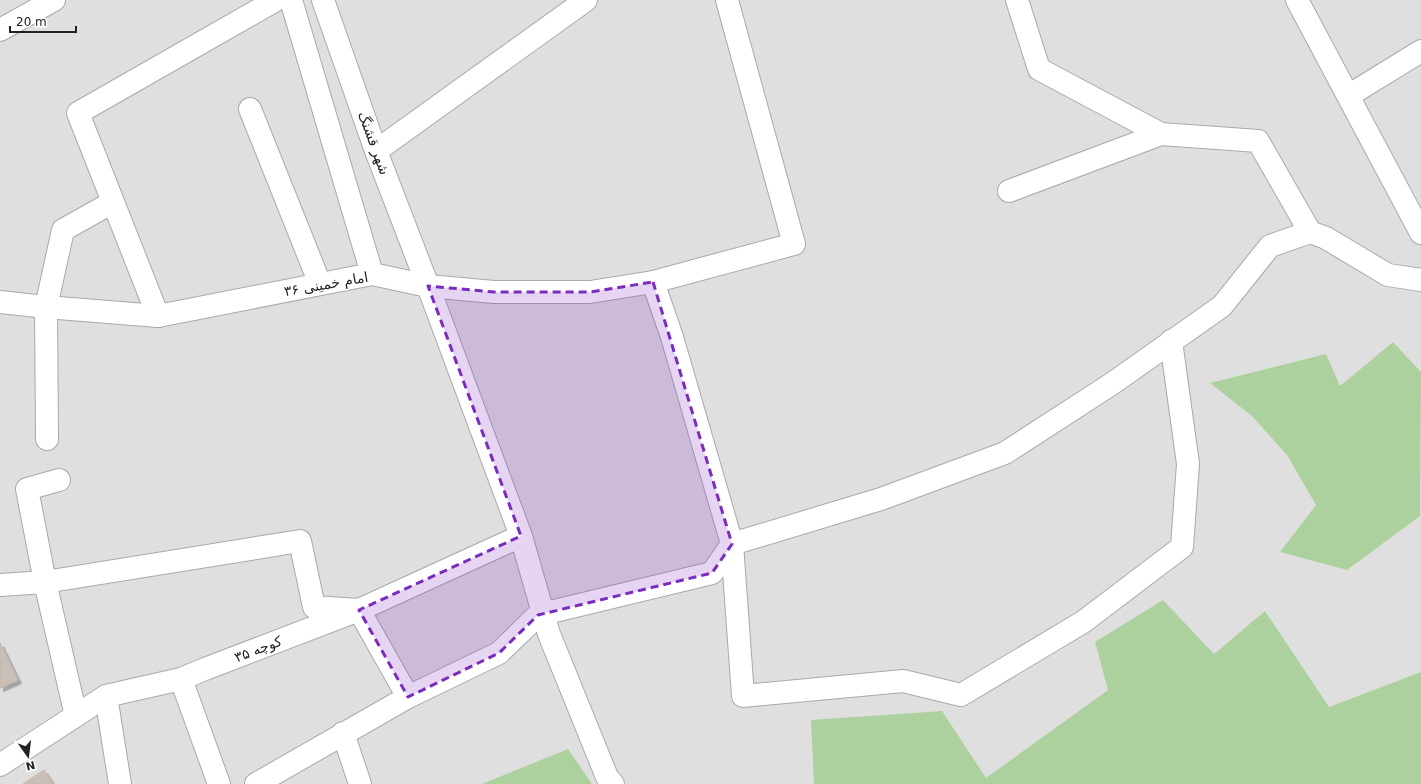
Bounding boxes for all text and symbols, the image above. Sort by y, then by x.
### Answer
scale bar [10,8,76,34]
text: 20 m [16,15,47,29]
street label: شهر قشنگ [354,109,393,177]
street label: ۳۶ امام خمینی [283,269,369,299]
street label: کوچه ۳۵ [232,633,285,666]
north arrow [8,736,48,776]
text: N [24,758,36,773]

